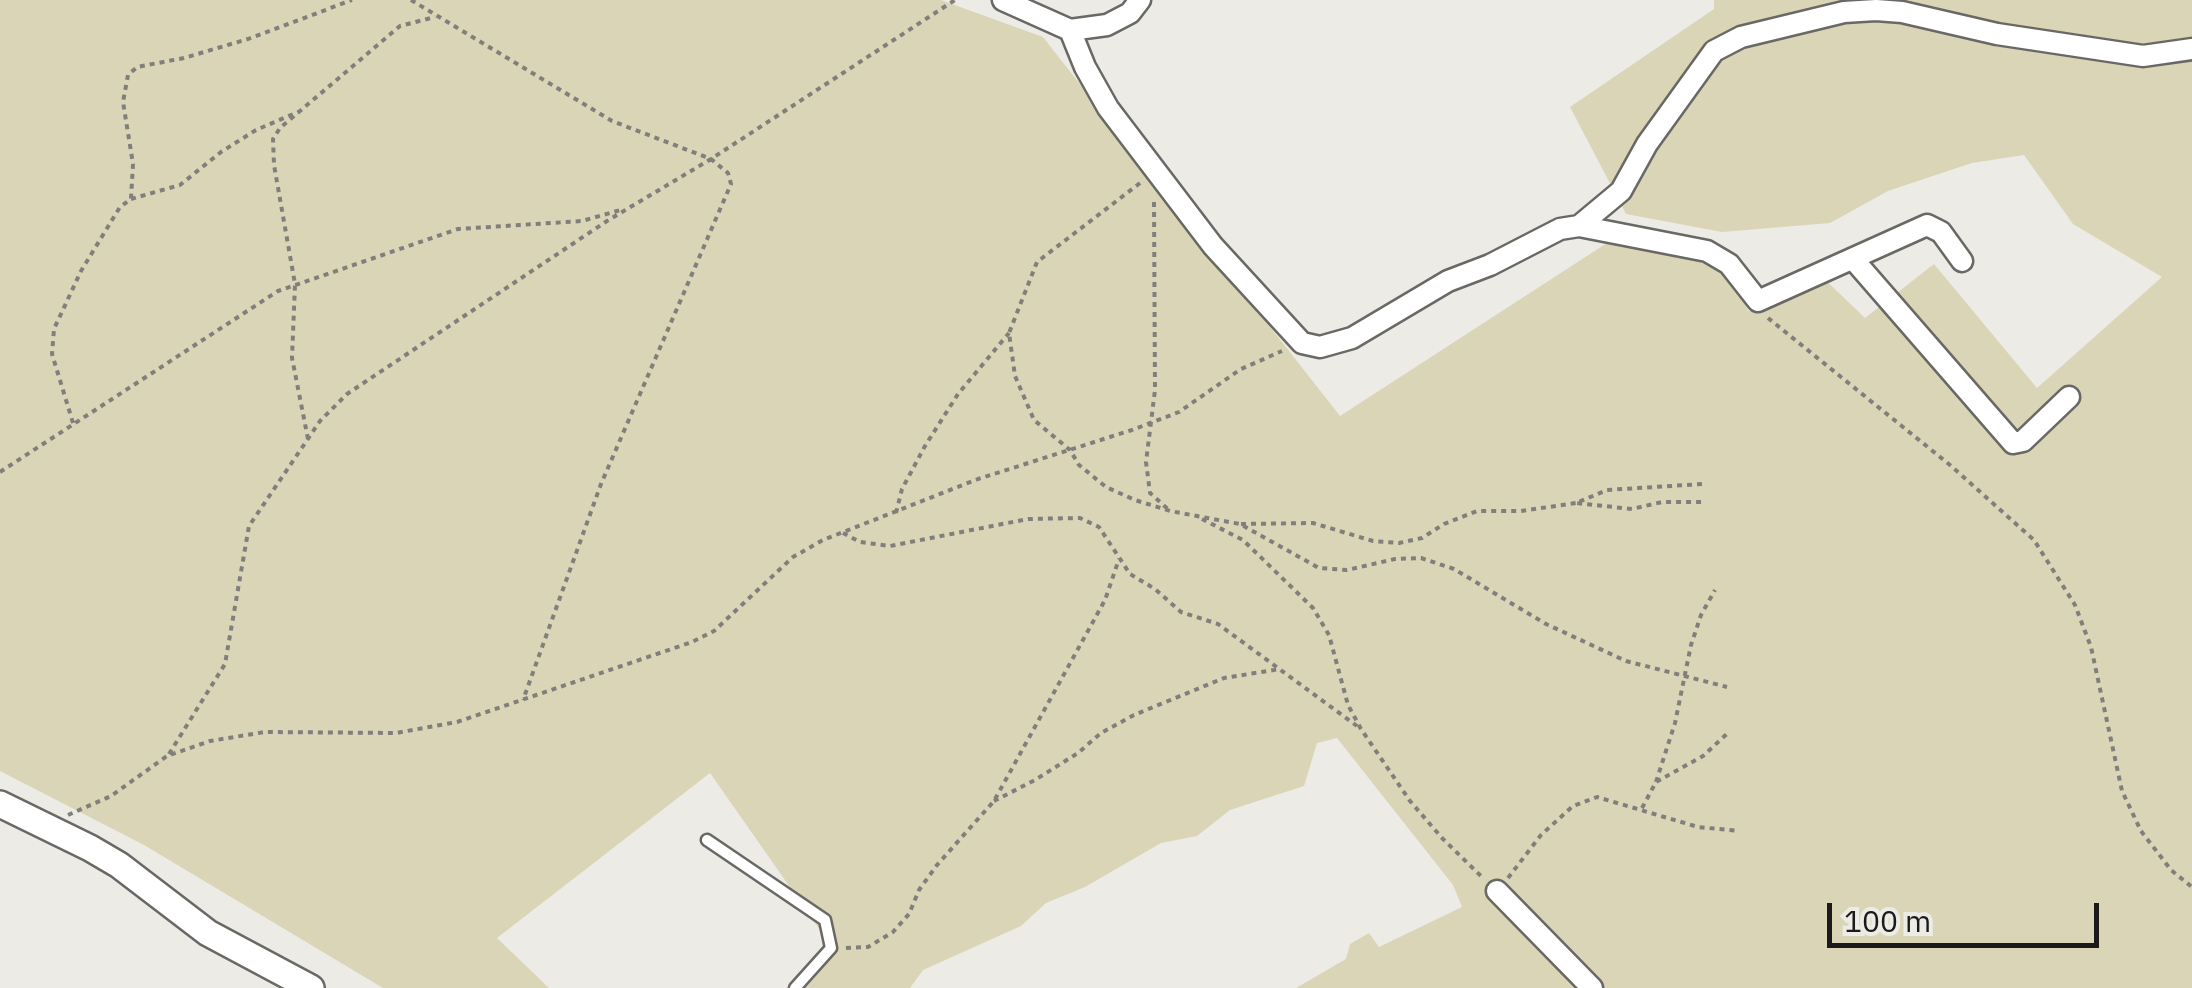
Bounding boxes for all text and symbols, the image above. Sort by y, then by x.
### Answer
scale bar [1832,883,2104,945]
text: 100 m [1844,901,1931,940]

